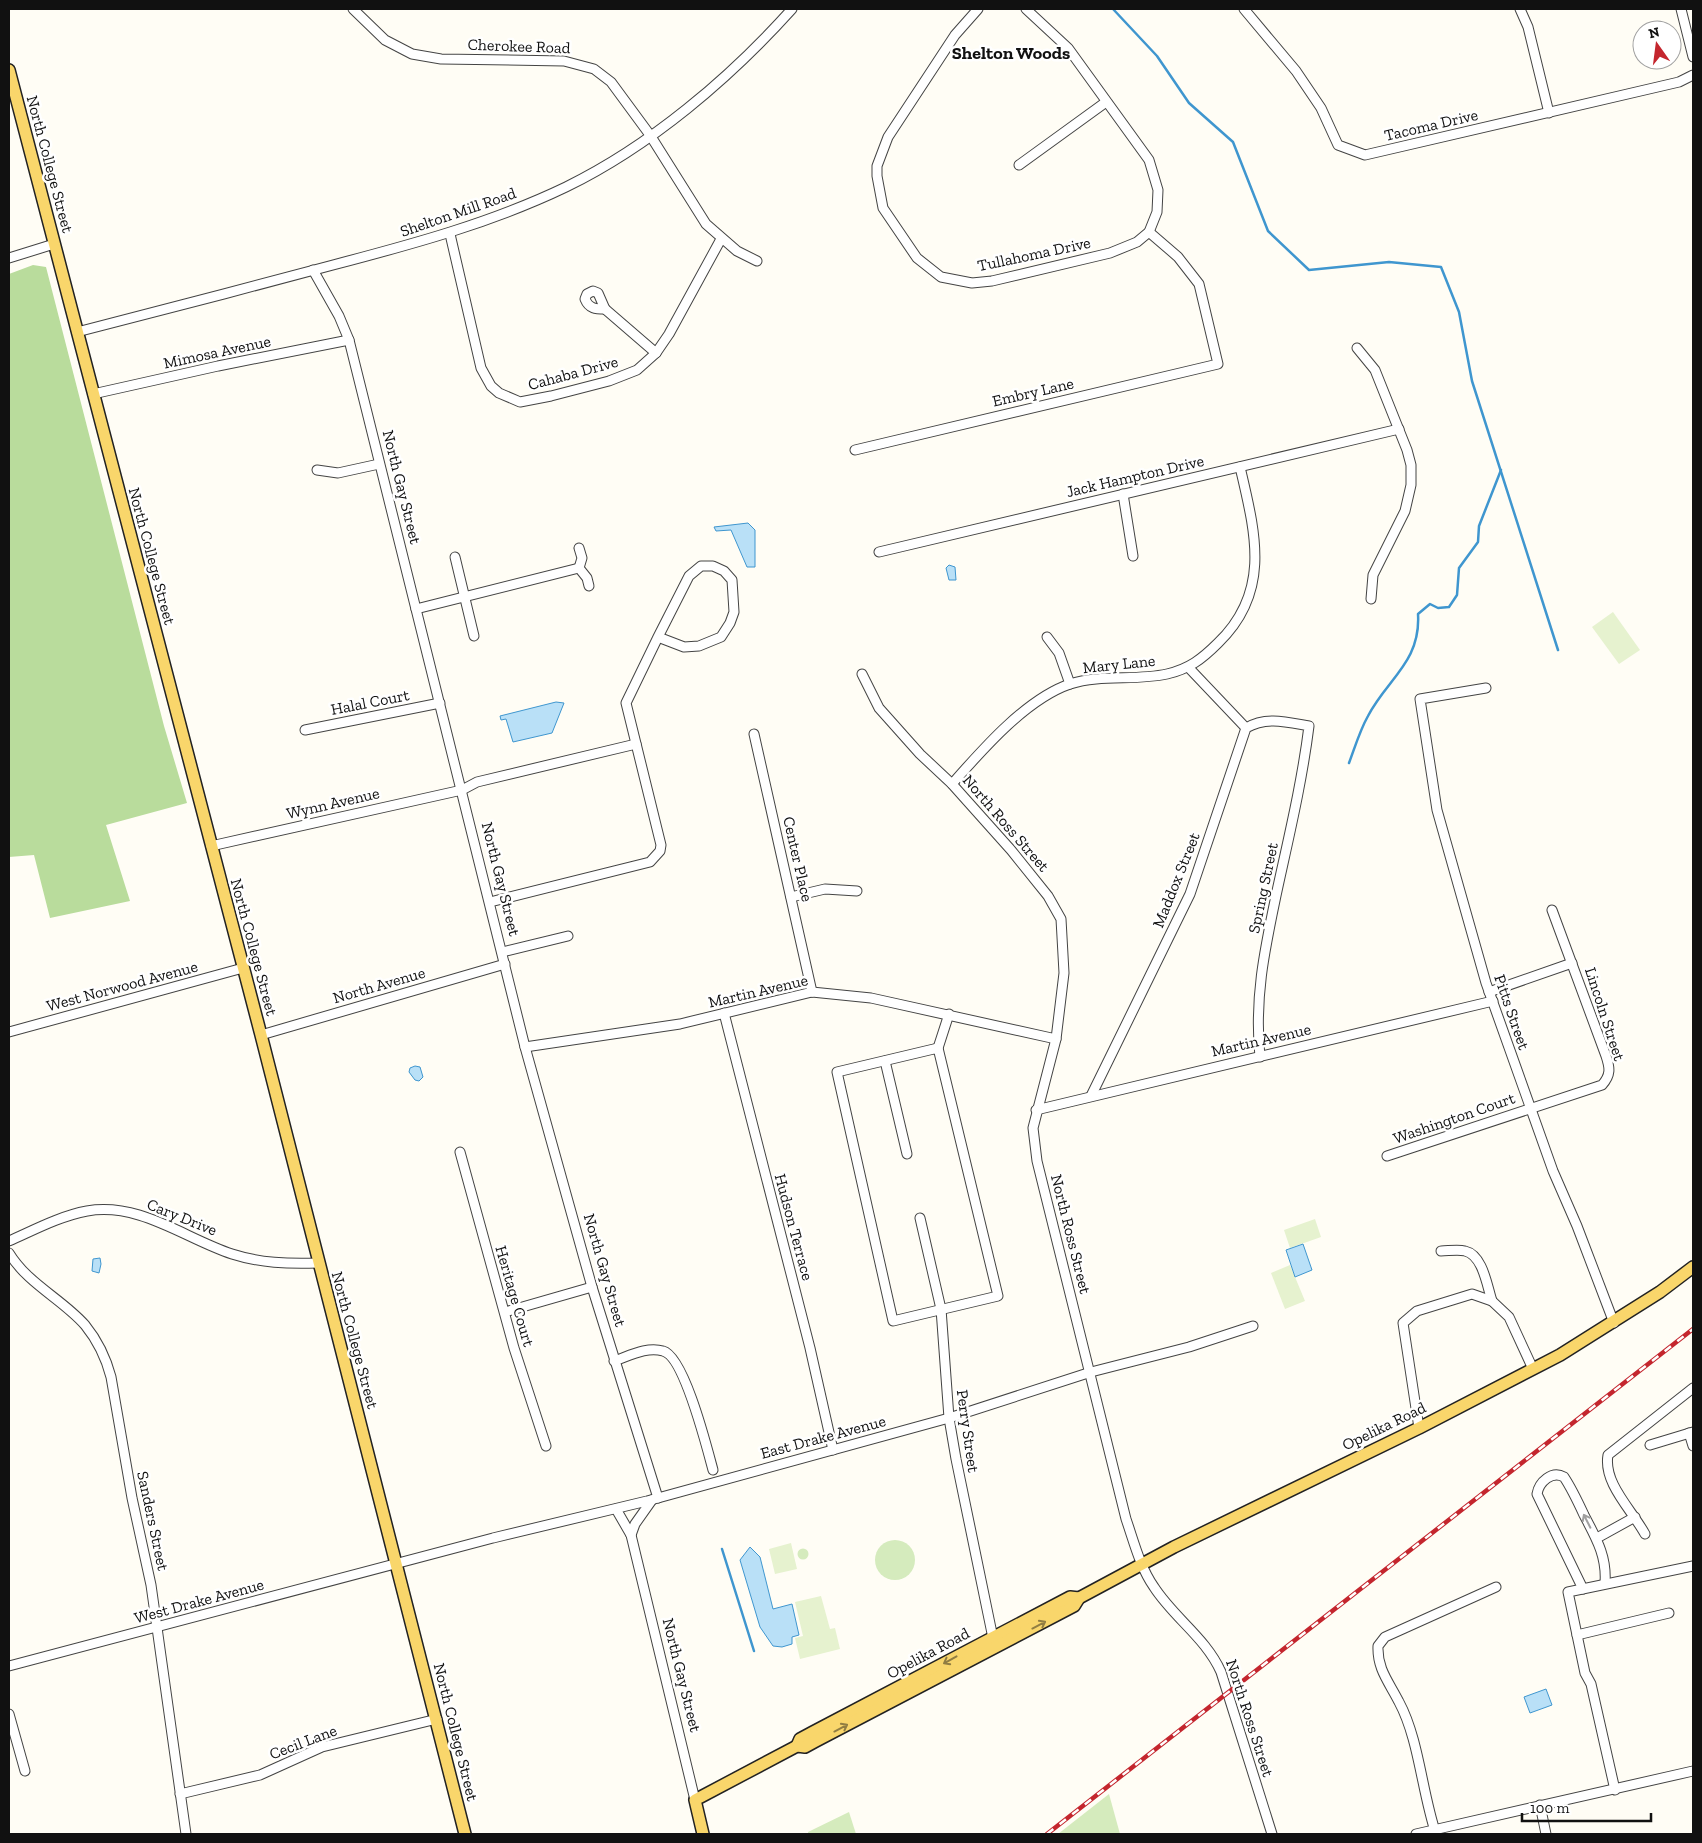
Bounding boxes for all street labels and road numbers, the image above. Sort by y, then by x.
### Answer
street label: Cherokee Road [467,35,571,57]
street label: North College Street [23,93,77,235]
street label: Tacoma Drive [1382,105,1480,145]
street label: Shelton Mill Road [398,183,519,241]
street label: Tullahoma Drive [976,233,1092,275]
street label: Mimosa Avenue [162,331,272,373]
street label: Cahaba Drive [526,352,620,394]
street label: Embry Lane [990,373,1076,411]
street label: North Gay Street [379,428,425,546]
street label: Jack Hampton Drive [1064,451,1206,501]
street label: North College Street [125,485,179,627]
street label: Mary Lane [1082,651,1156,677]
street label: Halal Court [329,685,411,719]
street label: North Ross Street [959,771,1053,875]
street label: Wynn Avenue [285,783,381,823]
street label: Center Place [779,815,817,903]
street label: North Gay Street [478,820,524,938]
street label: Maddox Street [1148,829,1204,930]
street label: Spring Street [1244,841,1282,935]
street label: North College Street [227,876,281,1018]
street label: West Norwood Avenue [44,957,200,1015]
street label: North Avenue [331,963,427,1007]
street label: Lincoln Street [1581,965,1629,1063]
street label: Martin Avenue [706,970,810,1012]
street label: Pitts Street [1490,972,1534,1052]
street label: Martin Avenue [1209,1019,1313,1061]
street label: Washington Court [1391,1088,1517,1148]
street label: Hudson Terrace [771,1172,817,1282]
street label: North Ross Street [1047,1172,1095,1296]
street label: Cary Drive [144,1194,220,1240]
street label: North Gay Street [580,1211,630,1329]
street label: Heritage Court [492,1243,539,1349]
street label: North College Street [328,1269,382,1411]
street label: Perry Street [953,1388,983,1474]
street label: Opelika Road [1339,1397,1429,1454]
street label: East Drake Avenue [758,1411,888,1463]
street label: Sanders Street [133,1470,173,1573]
street label: West Drake Avenue [132,1575,266,1627]
street label: North Gay Street [659,1616,705,1734]
street label: Opelika Road [883,1623,973,1683]
street label: North Ross Street [1222,1657,1278,1779]
street label: North College Street [430,1661,482,1803]
street label: Cecil Lane [267,1720,339,1764]

